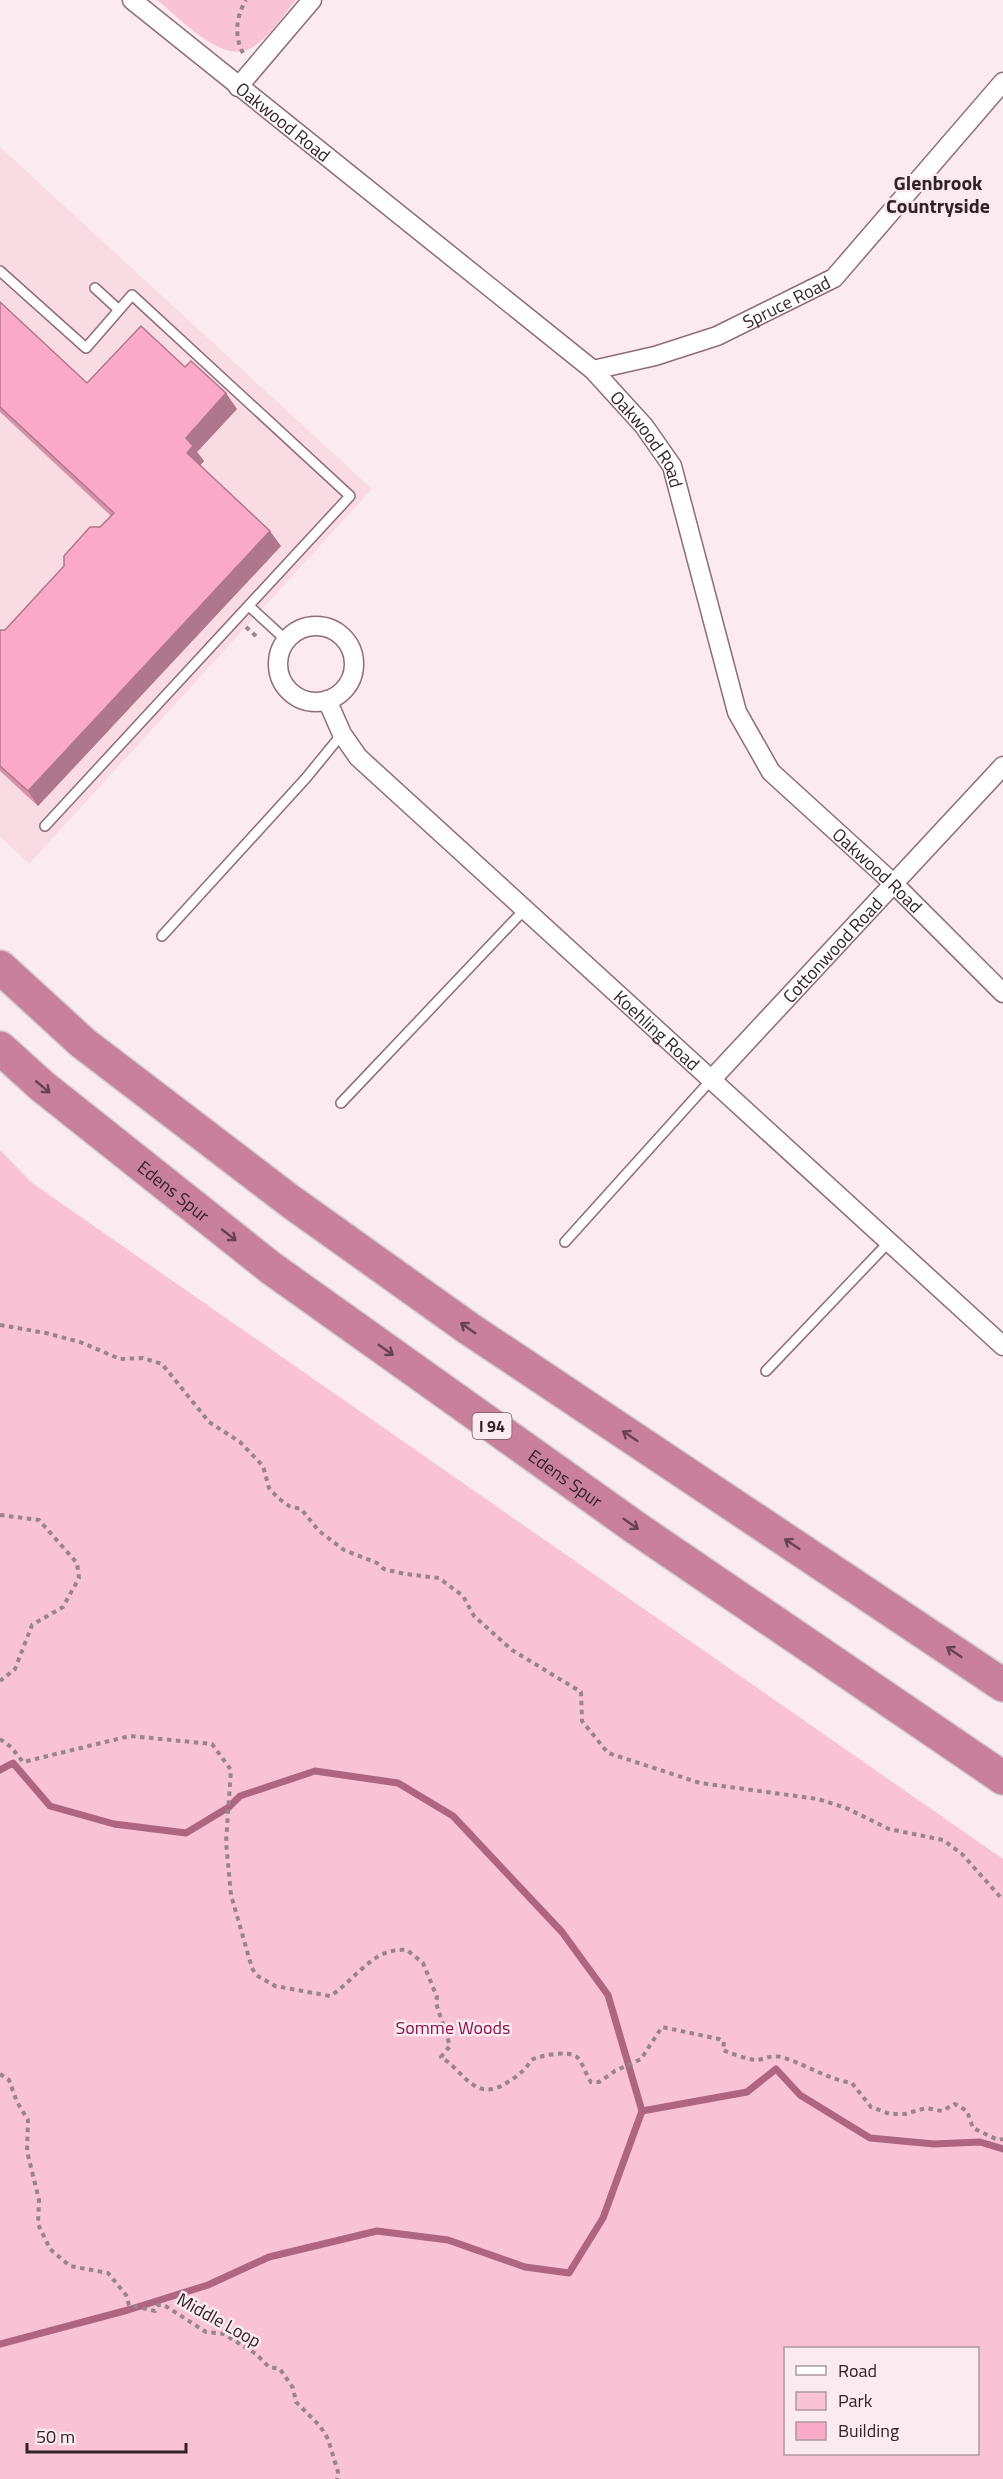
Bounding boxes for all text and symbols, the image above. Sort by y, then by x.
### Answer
street label: Oakwood Road [230,75,336,168]
district label: Glenbrook Countryside [886,167,990,221]
street label: Spruce Road [738,269,835,335]
street label: Oakwood Road [604,384,691,490]
street label: Oakwood Road [827,821,929,919]
street label: Cottonwood Road [776,891,888,1009]
street label: Koehling Road [608,983,706,1076]
one-way arrow [35,1081,51,1094]
street label: Edens Spur [132,1154,216,1228]
one-way arrow [221,1228,237,1241]
one-way arrow [460,1322,476,1334]
one-way arrow [378,1344,394,1356]
road number: I 94 [472,1413,512,1439]
one-way arrow [622,1430,639,1442]
street label: Edens Spur [523,1442,608,1514]
one-way arrow [622,1518,638,1530]
one-way arrow [784,1538,801,1550]
one-way arrow [947,1646,963,1658]
park label: Somme Woods [396,2014,510,2041]
street label: Middle Loop [172,2286,266,2354]
legend [784,2347,979,2455]
text: Road [838,2357,877,2384]
text: Park [838,2387,873,2414]
scale bar [27,2416,186,2454]
text: Building [838,2417,899,2444]
text: 50 m [36,2423,75,2450]

